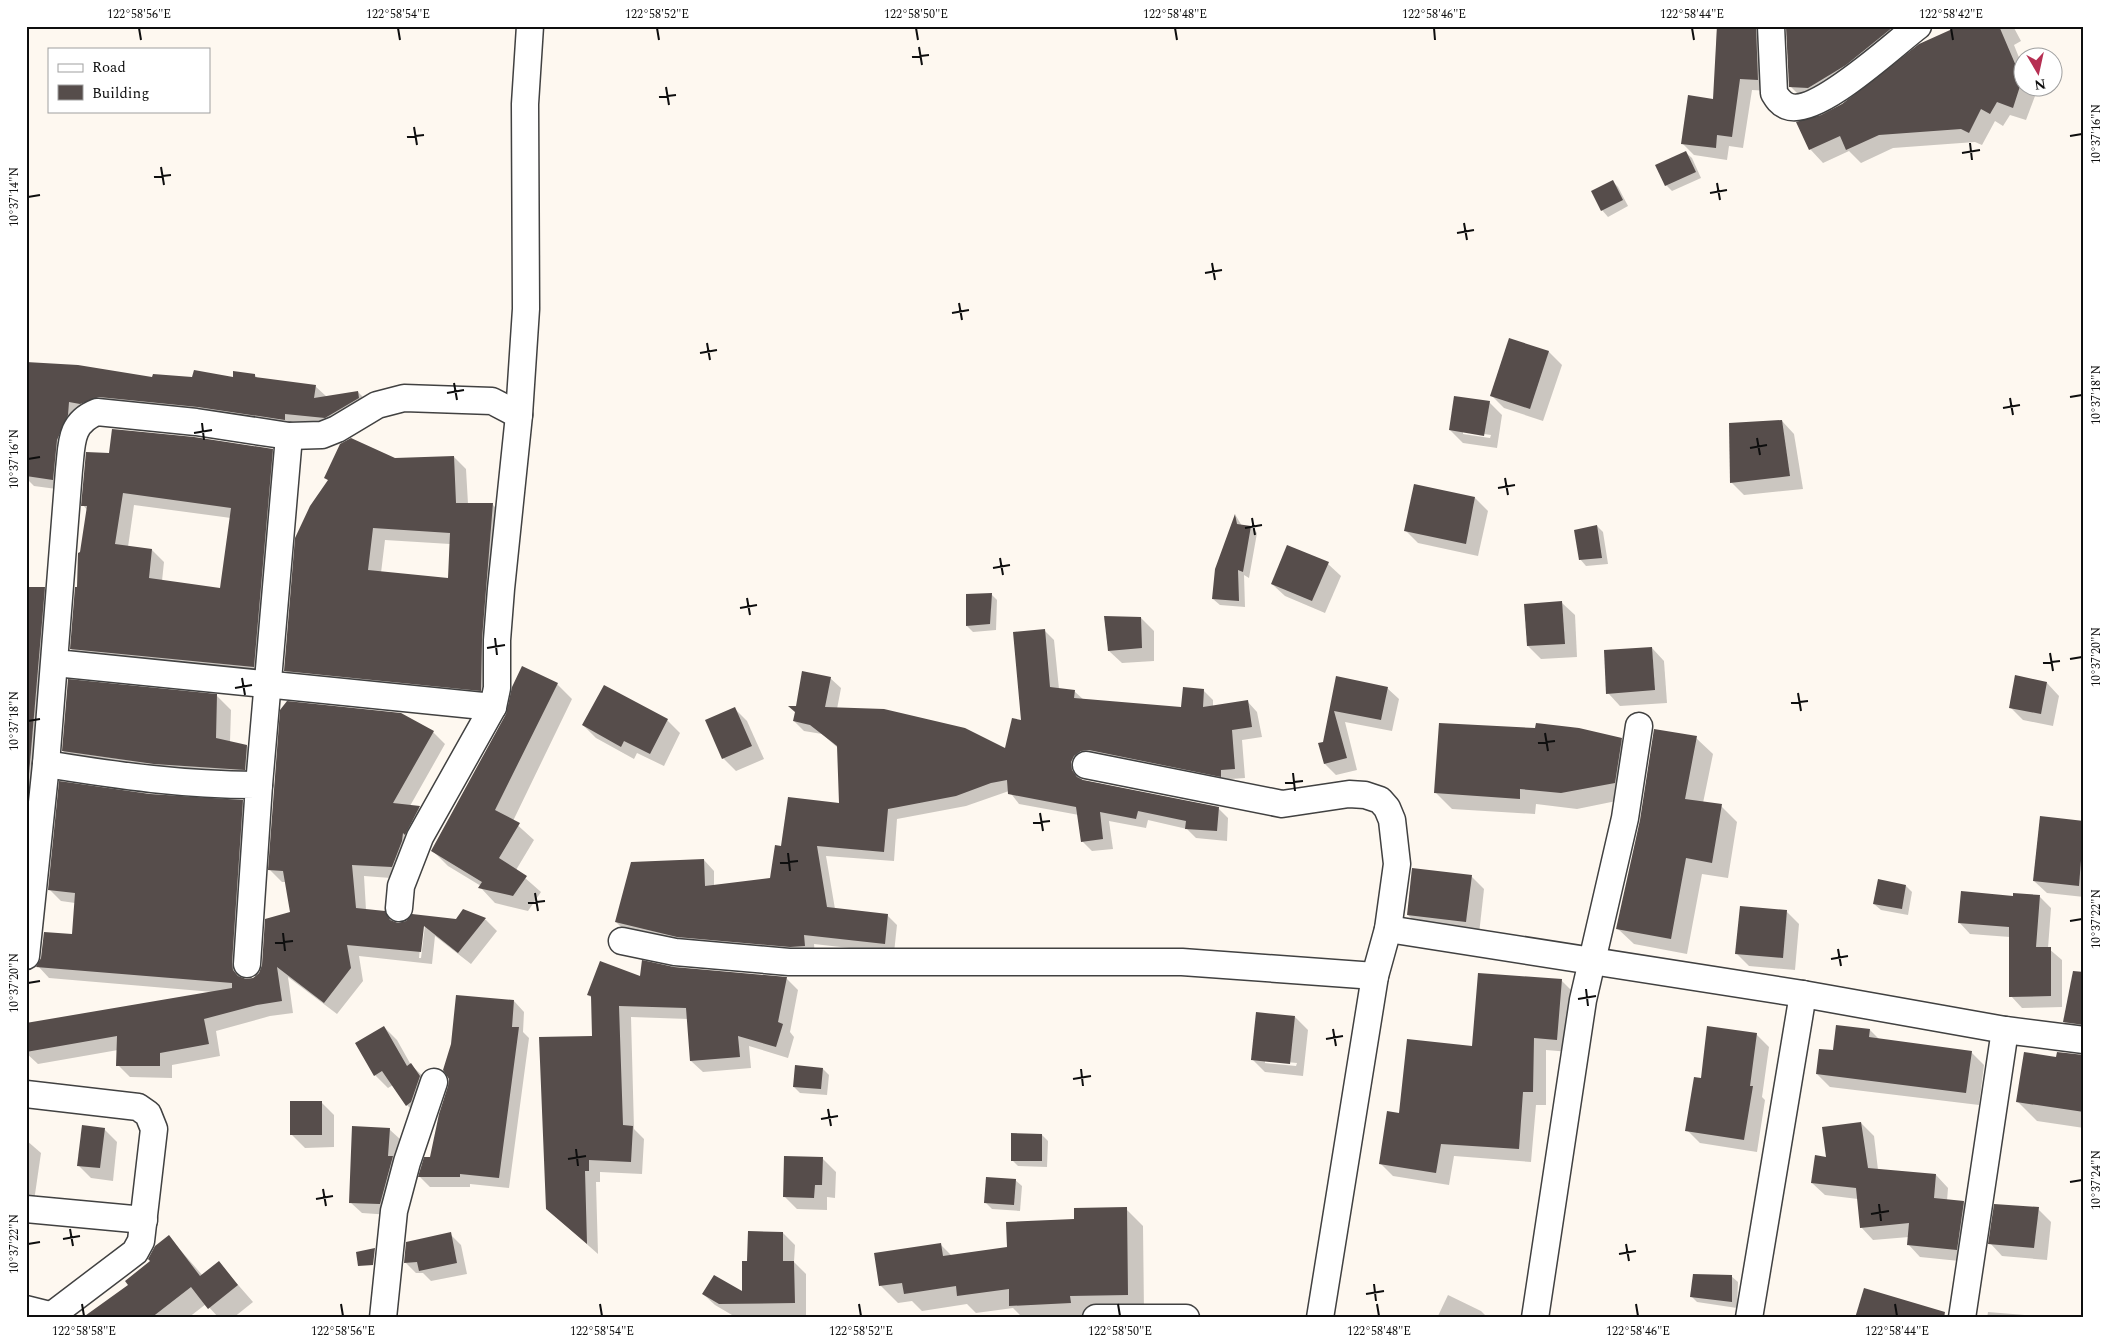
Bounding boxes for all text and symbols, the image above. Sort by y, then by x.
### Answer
text: 122°58'56"E [107,5,171,24]
text: 122°58'54"E [366,5,430,24]
text: 122°58'52"E [625,5,689,24]
text: 122°58'50"E [884,5,948,24]
text: 122°58'48"E [1143,5,1207,24]
text: 122°58'46"E [1402,5,1466,24]
text: 122°58'44"E [1660,5,1724,24]
text: 122°58'42"E [1919,5,1983,24]
legend [48,48,210,112]
north arrow [2012,48,2062,98]
text: Road [92,56,126,79]
text: N [2033,73,2047,96]
text: Building [92,82,149,105]
text: 10°37'16"N [2087,104,2106,164]
text: 10°37'14"N [5,167,24,227]
text: 10°37'18"N [2087,365,2106,425]
text: 10°37'16"N [5,429,24,489]
text: 10°37'20"N [2087,627,2106,687]
text: 10°37'18"N [5,691,24,751]
text: 10°37'22"N [2087,889,2106,949]
text: 10°37'20"N [5,953,24,1013]
text: 10°37'24"N [2087,1150,2106,1210]
text: 10°37'22"N [5,1214,24,1274]
text: 122°58'58"E [52,1322,116,1341]
text: 122°58'56"E [311,1322,375,1341]
text: 122°58'54"E [570,1322,634,1341]
text: 122°58'52"E [829,1322,893,1341]
text: 122°58'50"E [1088,1322,1152,1341]
text: 122°58'48"E [1347,1322,1411,1341]
text: 122°58'46"E [1606,1322,1670,1341]
text: 122°58'44"E [1865,1322,1929,1341]

